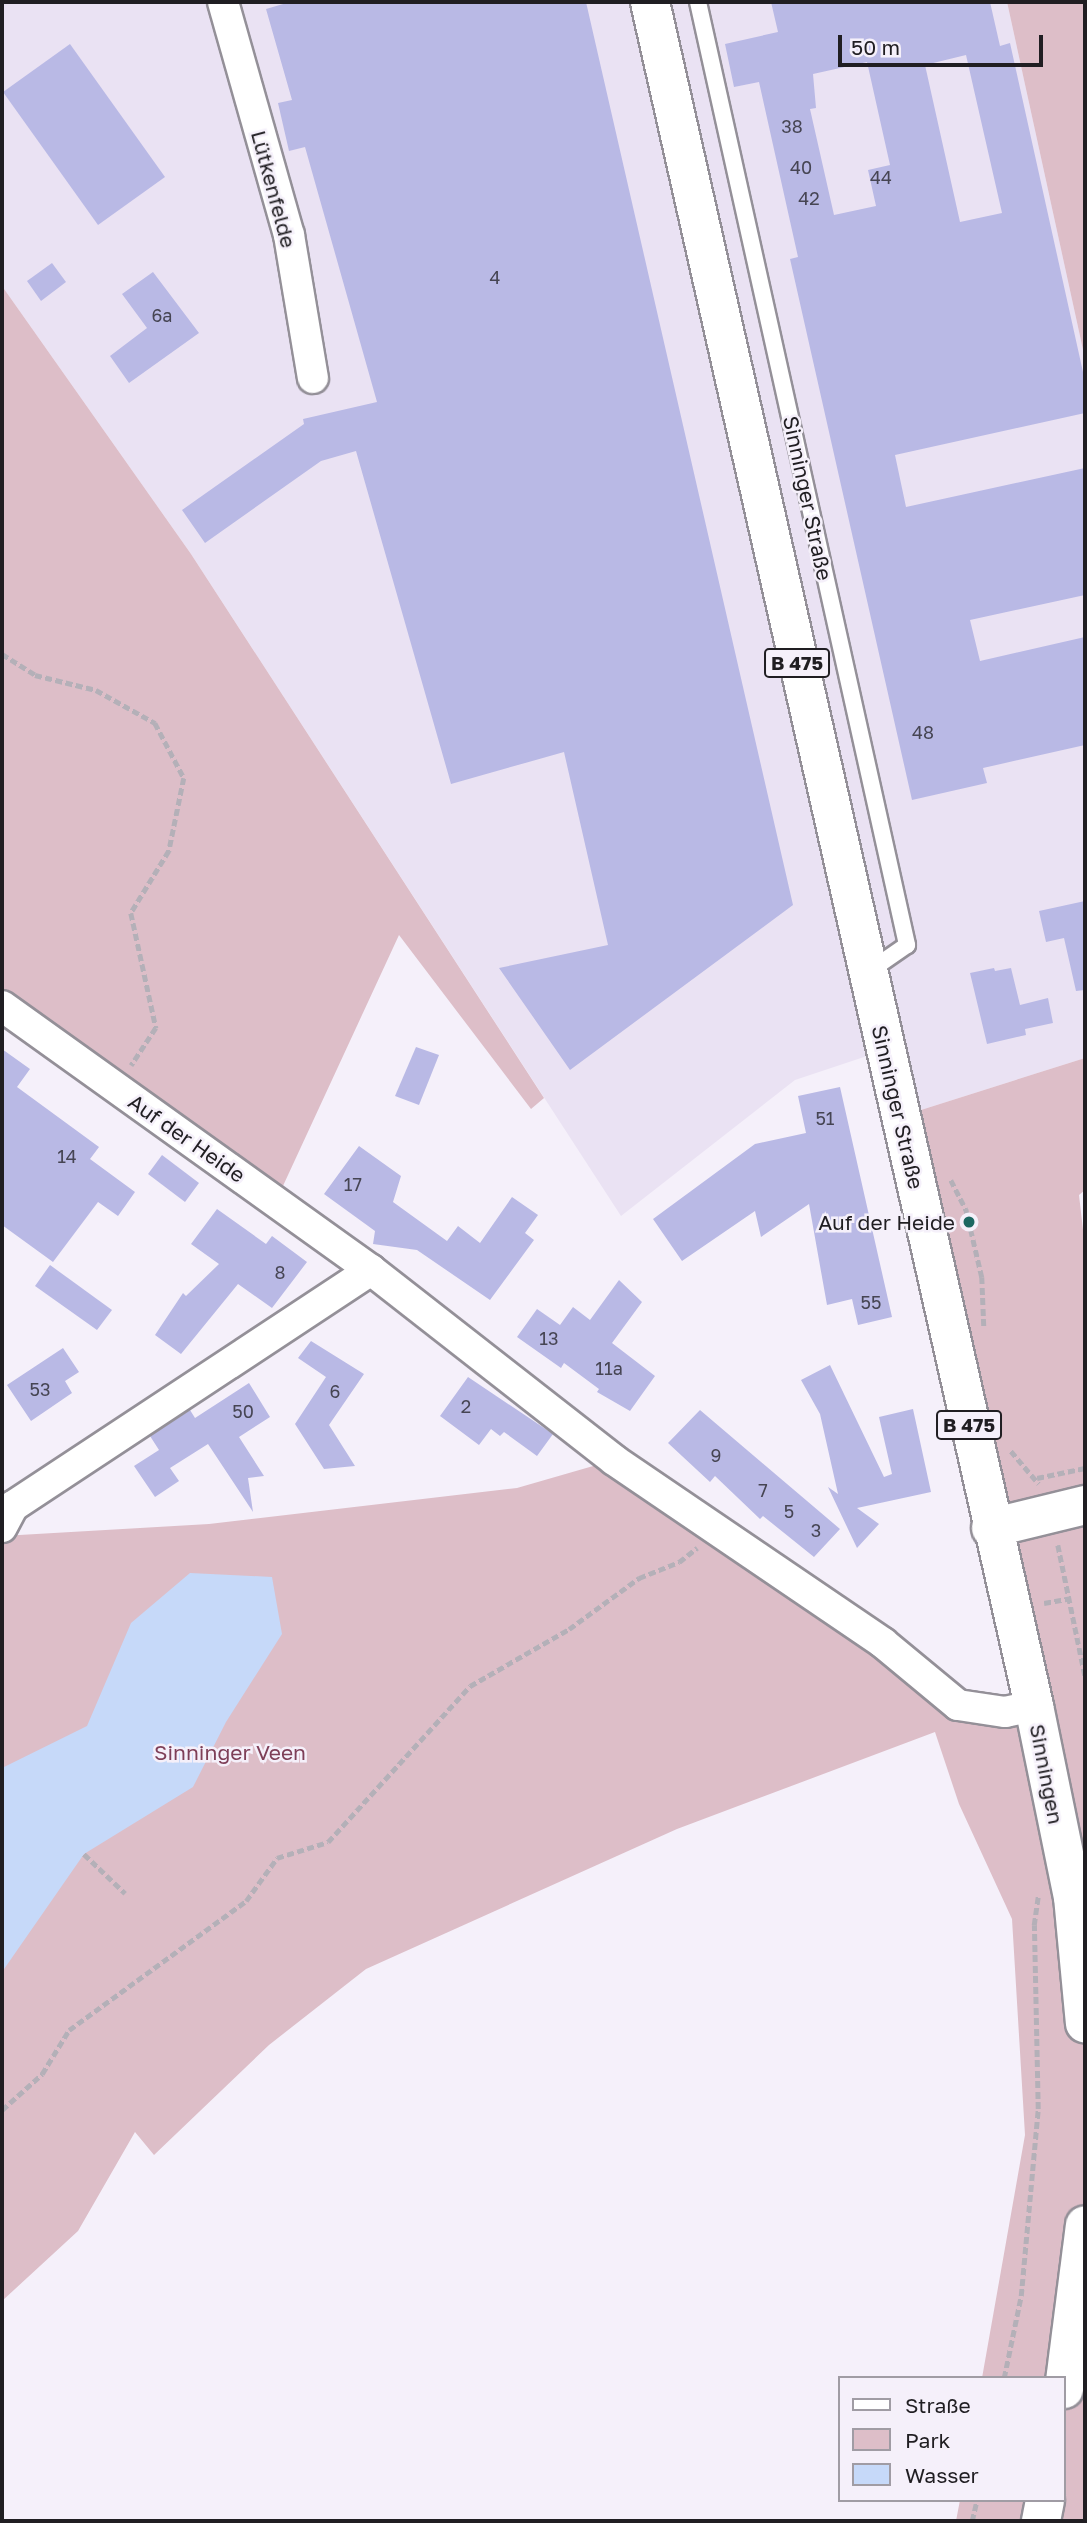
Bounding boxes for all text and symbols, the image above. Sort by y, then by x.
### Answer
scale bar [842,21,1047,65]
text: 50 m [851,34,900,60]
house number: 38 [781,115,803,137]
street label: Lütkenfelde [246,128,302,250]
house number: 40 [790,156,812,178]
house number: 44 [870,166,892,188]
house number: 42 [798,187,820,209]
house number: 4 [490,266,500,288]
house number: 6a [151,304,173,326]
street label: Sinninger Straße [778,413,838,583]
road number: B 475 [764,648,830,678]
house number: 48 [912,721,934,743]
street label: Sinninger Straße [867,1023,929,1191]
street label: Auf der Heide [124,1088,250,1188]
house number: 51 [815,1107,835,1129]
house number: 14 [57,1145,77,1167]
house number: 17 [344,1173,362,1195]
place label: Auf der Heide [818,1209,955,1235]
marker: Auf der Heide [961,1214,977,1230]
house number: 8 [275,1261,285,1283]
house number: 55 [861,1291,881,1313]
house number: 13 [539,1327,559,1349]
house number: 11a [595,1357,623,1379]
house number: 53 [30,1378,50,1400]
house number: 6 [330,1380,340,1402]
house number: 2 [461,1395,471,1417]
house number: 50 [232,1400,254,1422]
road number: B 475 [936,1410,1002,1441]
house number: 9 [711,1444,721,1466]
house number: 7 [758,1479,768,1501]
house number: 5 [784,1500,794,1522]
house number: 3 [811,1519,821,1541]
street label: Sinningen [1025,1722,1069,1826]
park label: Sinninger Veen [154,1739,306,1765]
legend [838,2376,1066,2502]
text: Straße [905,2392,971,2418]
text: Park [905,2427,950,2453]
text: Wasser [905,2462,979,2488]

